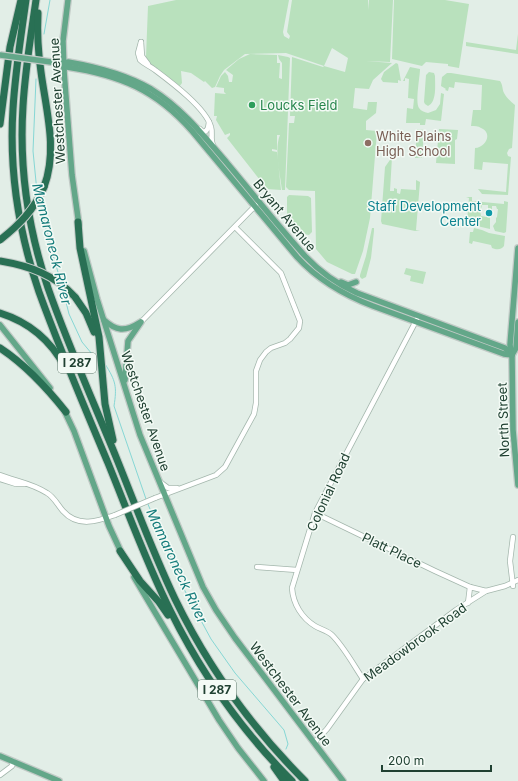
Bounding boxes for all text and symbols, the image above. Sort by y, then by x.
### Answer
street label: Westchester Avenue [46,38,68,164]
place label: Loucks Field [260,97,337,113]
marker: Loucks Field [247,100,257,110]
place label: White Plains High School [376,128,452,159]
marker: White Plains High School [363,138,373,148]
street label: Bryant Avenue [250,176,320,254]
water label: Mamaroneck River [29,181,76,307]
place label: Staff Development Center [367,198,481,229]
marker: Staff Development Center [484,208,494,218]
street label: Westchester Avenue [118,349,174,473]
road number: I 287 [58,353,96,373]
street label: North Street [494,382,512,458]
street label: Colonial Road [303,450,353,534]
water label: Mamaroneck River [143,506,212,627]
street label: Platt Place [360,529,424,571]
street label: Meadowbrook Road [360,599,470,685]
street label: Westchester Avenue [247,639,335,749]
road number: I 287 [198,680,236,700]
scale bar [382,747,491,773]
text: 200 m [388,753,424,768]

